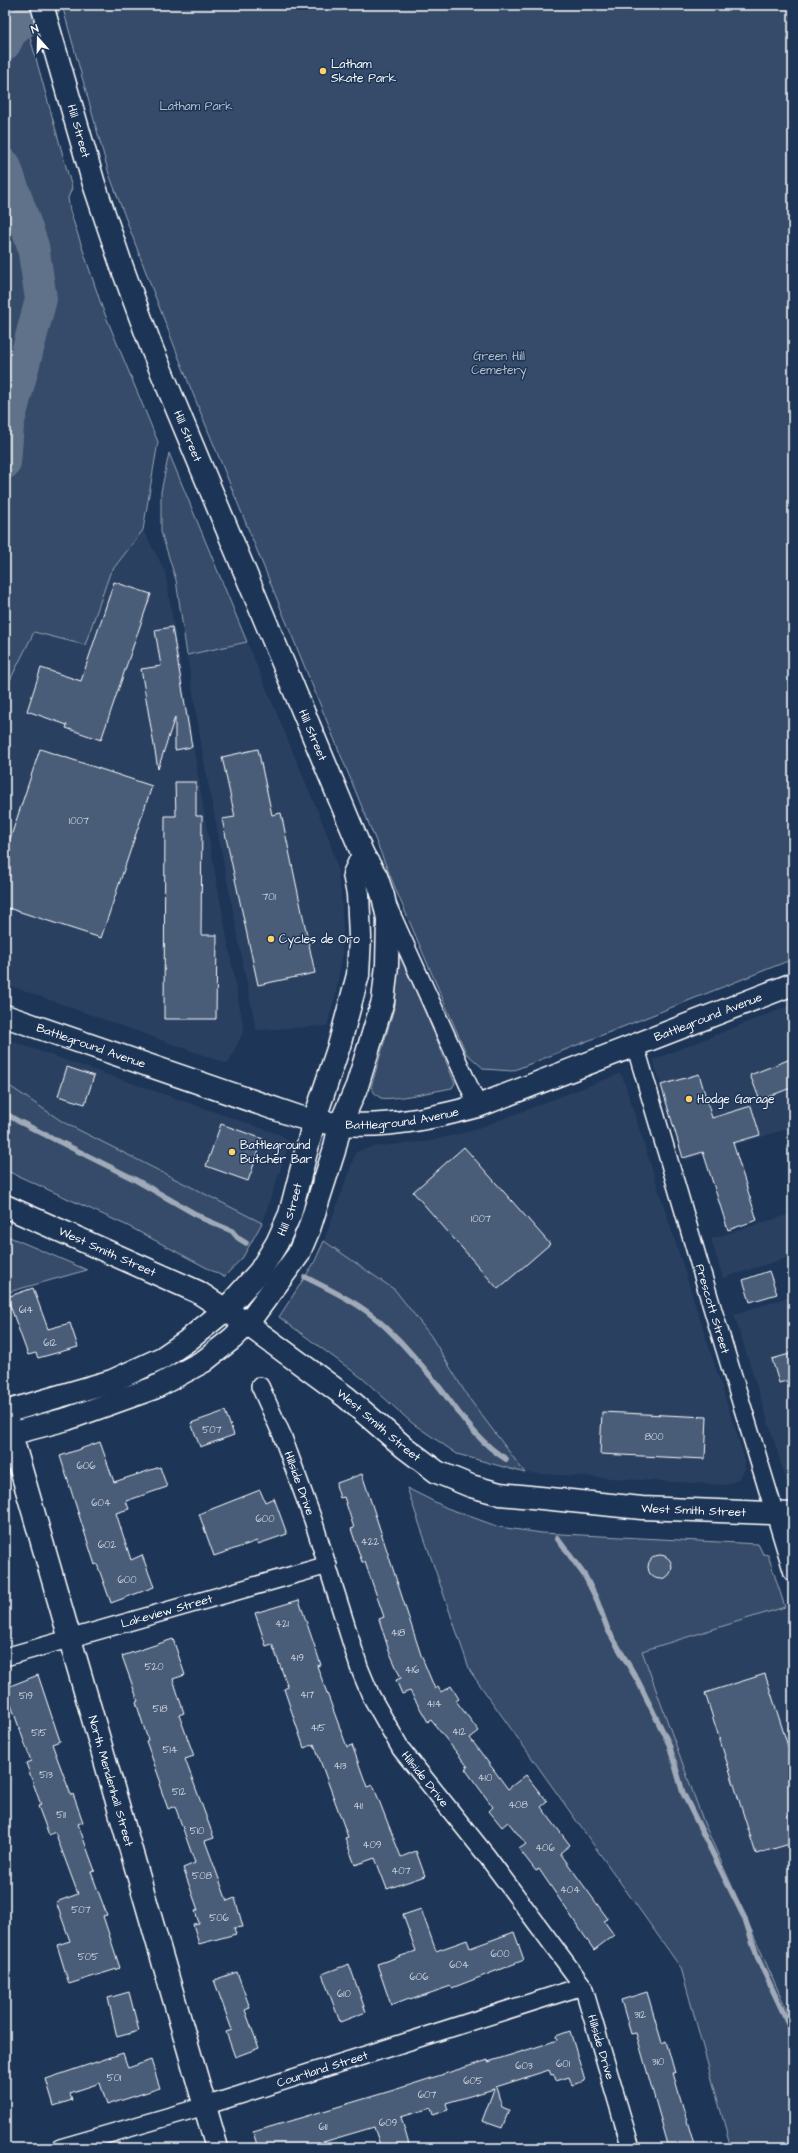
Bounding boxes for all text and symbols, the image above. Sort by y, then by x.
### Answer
north arrow [18,18,58,58]
text: N [29,21,41,37]
place label: Latham Skate Park [331,56,397,87]
marker: Latham Skate Park [318,66,328,76]
park label: Latham Park [159,98,233,115]
street label: Hill Street [63,103,94,160]
park label: Green Hill Cemetery [471,348,527,380]
street label: Hill Street [169,408,206,465]
street label: Hill Street [294,707,331,764]
house number: 1007 [69,814,89,828]
house number: 701 [262,890,277,904]
place label: Cycles de Oro [279,931,360,949]
marker: Cycles de Oro [266,934,276,944]
street label: Battleground Avenue [652,989,765,1046]
street label: Battleground Avenue [34,1019,148,1073]
place label: Hodge Garage [697,1091,775,1109]
marker: Hodge Garage [684,1094,694,1104]
street label: Battleground Avenue [345,1103,461,1134]
place label: Battleground Butcher Bar [240,1137,313,1168]
marker: Battleground Butcher Bar [227,1147,237,1157]
street label: Hill Street [273,1181,307,1239]
house number: 1007 [471,1212,491,1226]
street label: West Smith Street [56,1223,159,1281]
street label: Prescott Street [691,1262,734,1356]
house number: 614 [19,1303,33,1317]
house number: 612 [43,1336,57,1350]
street label: West Smith Street [333,1385,424,1466]
house number: 507 [202,1423,222,1437]
house number: 800 [644,1430,664,1444]
street label: Hillside Drive [280,1449,319,1518]
house number: 606 [77,1459,96,1473]
house number: 604 [91,1496,111,1510]
street label: West Smith Street [641,1500,747,1521]
house number: 600 [256,1512,274,1526]
house number: 422 [361,1535,379,1549]
house number: 602 [98,1538,116,1552]
house number: 600 [118,1573,136,1587]
street label: Lakeview Street [119,1590,215,1633]
house number: 421 [275,1617,290,1631]
house number: 418 [391,1626,406,1640]
house number: 419 [290,1651,304,1665]
house number: 520 [144,1660,164,1674]
house number: 416 [405,1663,420,1677]
house number: 417 [300,1688,314,1702]
house number: 519 [19,1689,33,1703]
house number: 414 [427,1697,442,1711]
house number: 518 [153,1702,168,1716]
street label: North Mendenhall Street [84,1714,138,1849]
house number: 415 [310,1721,326,1735]
house number: 412 [452,1725,466,1739]
house number: 515 [31,1726,47,1740]
house number: 514 [162,1743,178,1757]
street label: Hillside Drive [397,1748,453,1811]
house number: 413 [333,1759,347,1773]
house number: 513 [39,1768,53,1782]
house number: 410 [478,1771,492,1785]
house number: 512 [172,1785,186,1799]
house number: 408 [508,1798,528,1812]
house number: 411 [353,1799,363,1813]
house number: 511 [56,1808,67,1822]
house number: 510 [190,1824,204,1838]
house number: 409 [363,1838,382,1852]
house number: 406 [535,1841,555,1855]
house number: 407 [391,1864,411,1878]
house number: 508 [192,1869,212,1883]
house number: 404 [560,1883,580,1897]
house number: 507 [71,1903,91,1917]
house number: 506 [209,1911,230,1925]
house number: 600 [491,1947,509,1961]
house number: 505 [78,1950,98,1964]
house number: 604 [449,1958,469,1972]
house number: 606 [410,1970,429,1984]
house number: 610 [337,1987,351,2001]
house number: 312 [634,2008,646,2022]
street label: Hillside Drive [583,2013,618,2082]
street label: Courtland Street [275,2047,370,2092]
house number: 310 [652,2055,664,2069]
house number: 601 [556,2057,571,2071]
house number: 603 [515,2059,533,2073]
house number: 501 [107,2071,122,2085]
house number: 605 [463,2074,483,2088]
house number: 607 [418,2088,436,2102]
house number: 609 [379,2116,397,2130]
house number: 611 [319,2120,328,2134]

